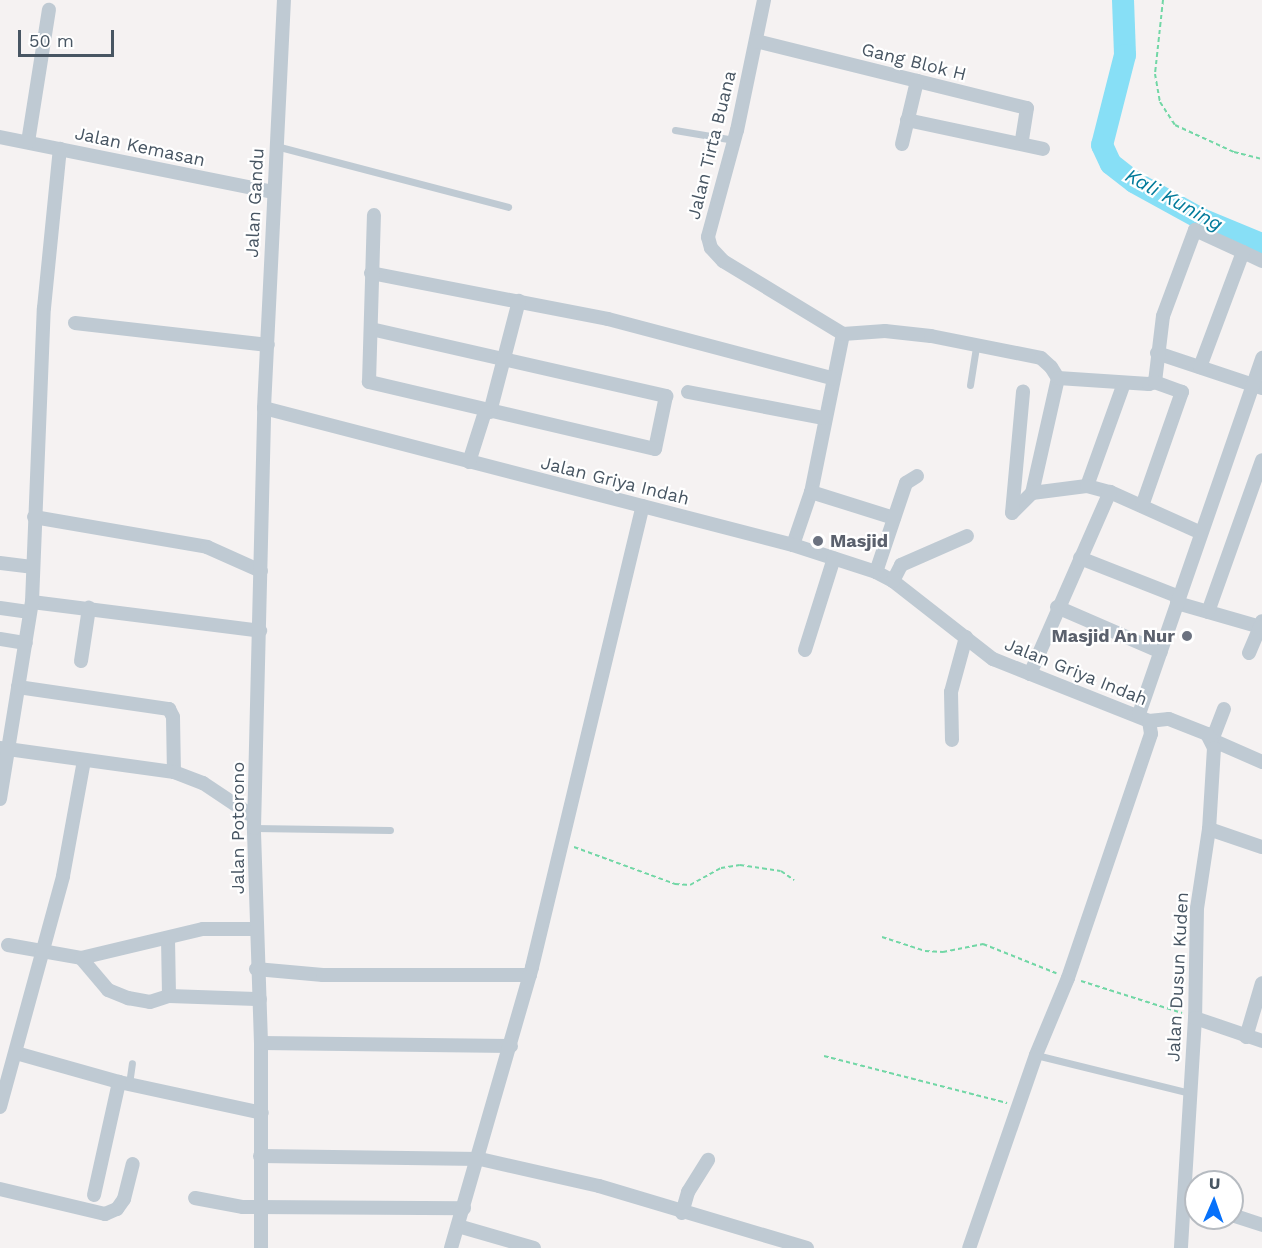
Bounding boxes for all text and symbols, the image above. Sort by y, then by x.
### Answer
scale bar [21,18,117,56]
text: 50 m [29,30,74,51]
street label: Gang Blok H [859,38,969,86]
street label: Jalan Tirta Buana [683,68,741,222]
street label: Jalan Kemasan [73,123,207,171]
street label: Jalan Gandu [241,148,269,258]
water label: Kali Kuning [1121,163,1227,237]
street label: Jalan Griya Indah [538,452,692,510]
place label: Masjid [830,530,888,552]
marker: Masjid [811,534,825,548]
place label: Masjid An Nur [1051,625,1175,647]
marker: Masjid An Nur [1180,629,1194,643]
street label: Jalan Griya Indah [1001,633,1151,711]
street label: Jalan Potorono [227,762,249,894]
street label: Jalan Dusun Kuden [1163,891,1193,1063]
north arrow [1184,1170,1244,1230]
text: U [1209,1174,1221,1193]

